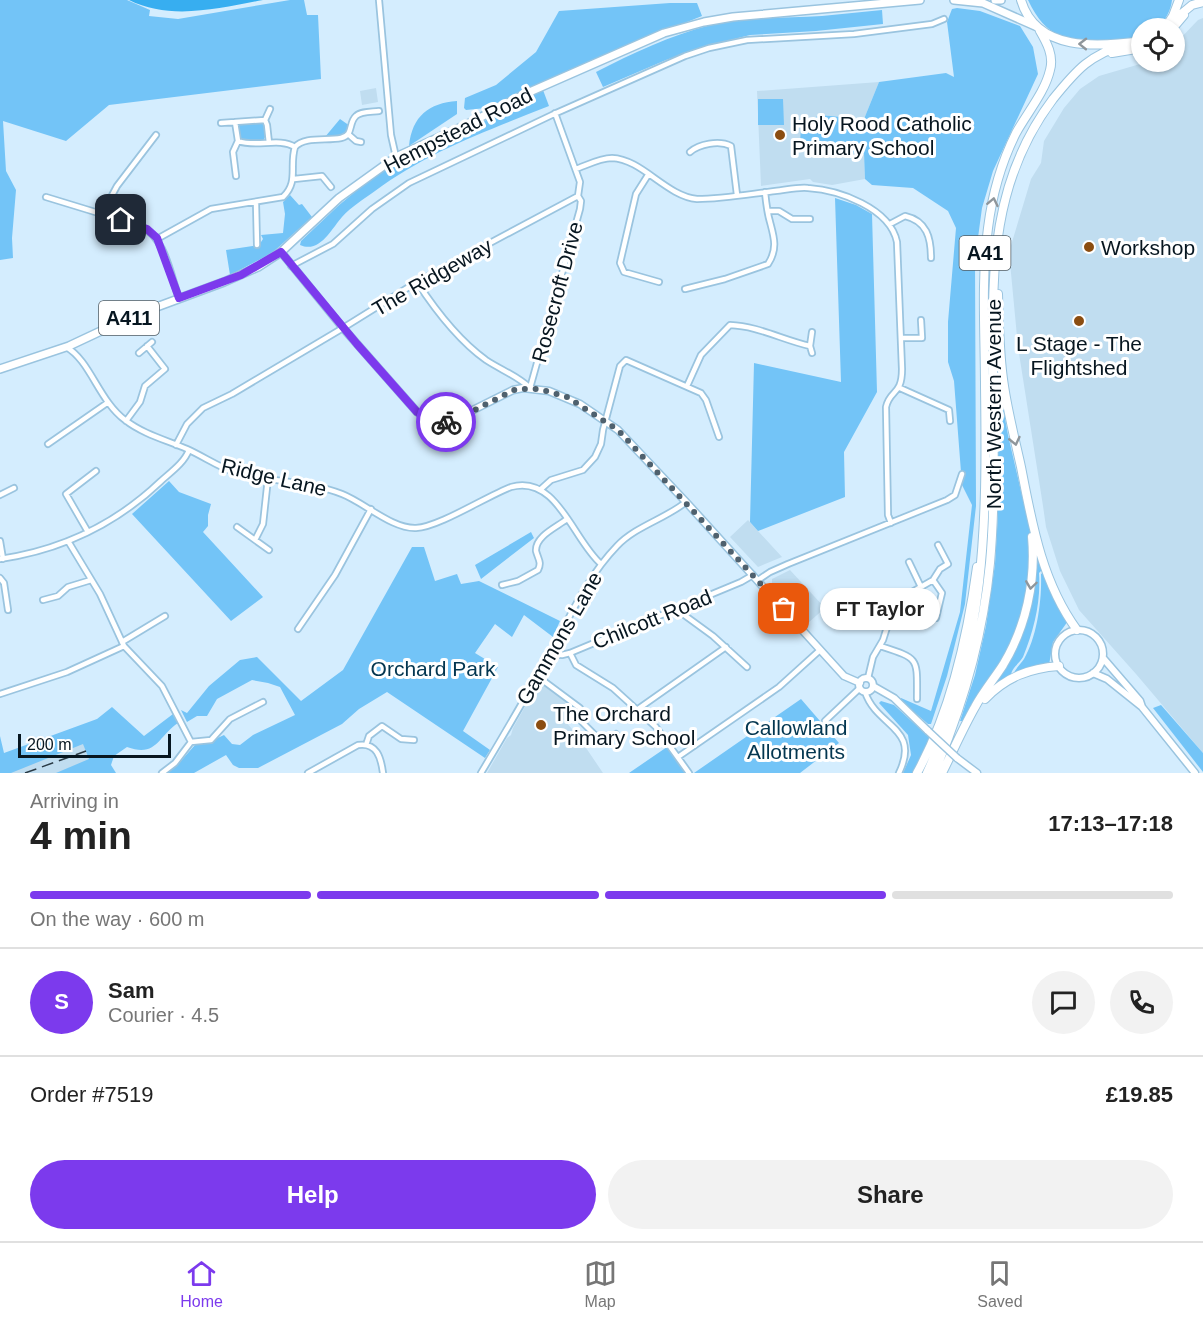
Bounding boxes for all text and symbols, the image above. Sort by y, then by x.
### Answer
map controls [1131,18,1185,72]
button: locate [1131,18,1185,72]
one-way arrow [1078,38,1087,50]
street label: Hempstead Road [380,83,536,177]
place label: Holy Rood Catholic Primary School [792,112,972,159]
marker: Holy Rood Catholic Primary School [773,128,787,142]
pin [95,194,146,245]
one-way arrow [985,197,998,207]
icon: home [104,203,137,236]
street label: Rosecroft Drive [527,219,587,365]
street label: The Ridgeway [368,233,496,321]
road number: A41 [960,236,1010,270]
place label: Workshop [1101,236,1195,259]
marker: Workshop [1082,240,1096,254]
street label: North Western Avenue [982,299,1005,509]
road number: A411 [99,301,159,335]
marker: L Stage - The Flightshed [1072,314,1086,328]
place label: L Stage - The Flightshed [1016,332,1142,379]
courier [416,392,476,452]
icon: bike [430,406,463,439]
one-way arrow [1007,436,1020,446]
street label: Ridge Lane [219,454,329,500]
street label: Gammons Lane [512,568,606,708]
one-way arrow [1025,580,1037,589]
pin [758,583,809,634]
street label: Chilcott Road [589,585,715,653]
callout: FT Taylor [820,588,940,630]
icon: bag [767,592,800,625]
text: FT Taylor [836,598,924,620]
park label: Orchard Park [371,657,496,680]
place label: The Orchard Primary School [553,702,695,749]
park label: Callowland Allotments [745,716,847,763]
marker: The Orchard Primary School [534,718,548,732]
scale bar [18,731,171,758]
text: 200 m [27,736,71,753]
text: Arriving in [30,790,119,812]
text: 17:13–17:18 [1048,811,1173,836]
text: 4 min [30,814,132,857]
text: On the way · 600 m [30,908,205,930]
button: chat [1032,971,1095,1034]
button: phone [1110,971,1173,1034]
text: Sam [108,978,154,1003]
text: S [54,989,69,1014]
text: Courier · 4.5 [108,1004,219,1026]
text: Order #7519 [30,1082,154,1107]
text: £19.85 [1106,1082,1173,1107]
button: Help [30,1160,596,1229]
button: Share [608,1160,1173,1229]
tab: Home [180,1257,223,1311]
tab: Map [584,1257,617,1311]
tab: Saved [977,1257,1023,1311]

